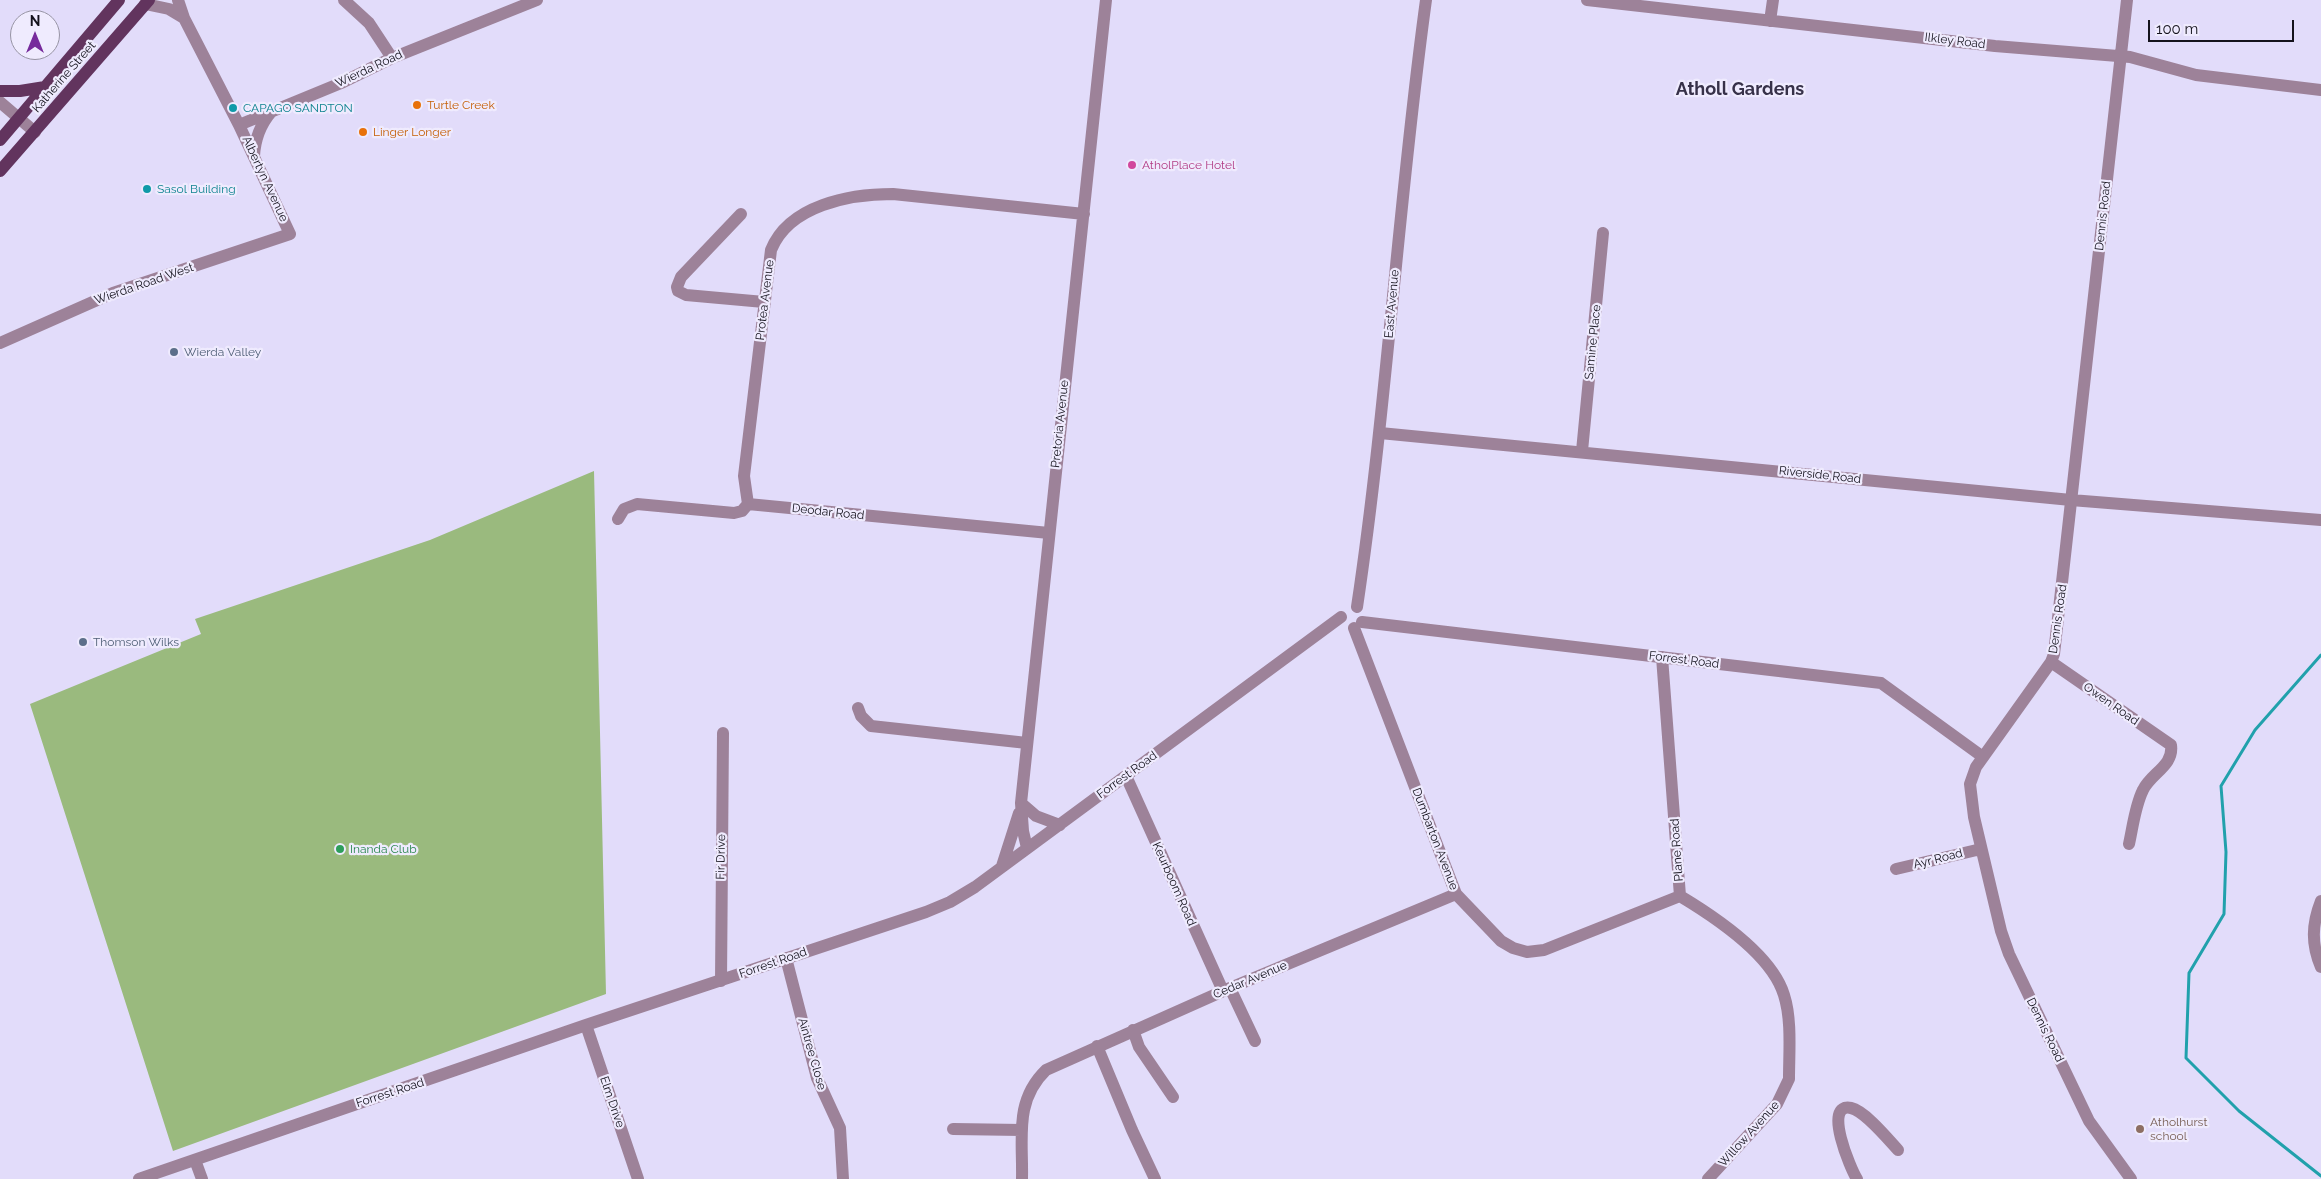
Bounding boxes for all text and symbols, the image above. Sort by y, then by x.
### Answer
north arrow [10,10,60,60]
scale bar [2151,10,2297,42]
text: N [30,13,40,29]
text: 100 m [2156,20,2198,38]
street label: Ilkley Road [1924,30,1986,52]
street label: Katherine Street [29,39,99,115]
street label: Wierda Road [333,47,405,91]
district label: Atholl Gardens [1676,79,1804,101]
place label: Turtle Creek [427,98,495,112]
marker: Turtle Creek [411,99,423,111]
place label: CAPAGO SANDTON [243,101,353,115]
marker: CAPAGO SANDTON [227,102,239,114]
place label: Linger Longer [373,125,451,139]
marker: Linger Longer [357,126,369,138]
street label: Albertyn Avenue [239,134,291,224]
place label: AtholPlace Hotel [1142,158,1235,172]
marker: AtholPlace Hotel [1126,159,1138,171]
street label: Dennis Road [2092,181,2114,251]
place label: Sasol Building [157,182,236,196]
marker: Sasol Building [141,183,153,195]
street label: Protea Avenue [753,259,777,341]
street label: Wierda Road West [93,260,195,308]
street label: East Avenue [1382,269,1402,339]
street label: Samine Place [1582,304,1604,380]
place label: Wierda Valley [184,345,261,359]
marker: Wierda Valley [168,346,180,358]
street label: Pretoria Avenue [1048,379,1072,469]
street label: Riverside Road [1778,464,1862,486]
street label: Deodar Road [791,501,865,523]
street label: Dennis Road [2046,583,2070,655]
place label: Thomson Wilks [93,635,179,649]
marker: Thomson Wilks [77,636,89,648]
street label: Forrest Road [1648,649,1720,671]
street label: Owen Road [2080,680,2142,728]
street label: Forrest Road [1094,748,1160,802]
street label: Dumbarton Avenue [1409,786,1461,892]
street label: Plane Road [1668,818,1686,882]
street label: Fir Drive [713,834,729,880]
street label: Keurboom Road [1149,840,1199,928]
place label: Inanda Club [350,842,417,856]
marker: Inanda Club [334,843,346,855]
street label: Ayr Road [1912,846,1964,872]
street label: Forrest Road [737,945,809,981]
street label: Cedar Avenue [1211,958,1289,1002]
street label: Dennis Road [2023,995,2067,1065]
street label: Aintree Close [795,1016,829,1092]
street label: Elm Drive [597,1074,627,1130]
street label: Forrest Road [354,1075,426,1111]
street label: Willow Avenue [1716,1098,1782,1170]
place label: Atholhurst school [2150,1115,2207,1143]
marker: Atholhurst school [2134,1123,2146,1135]

